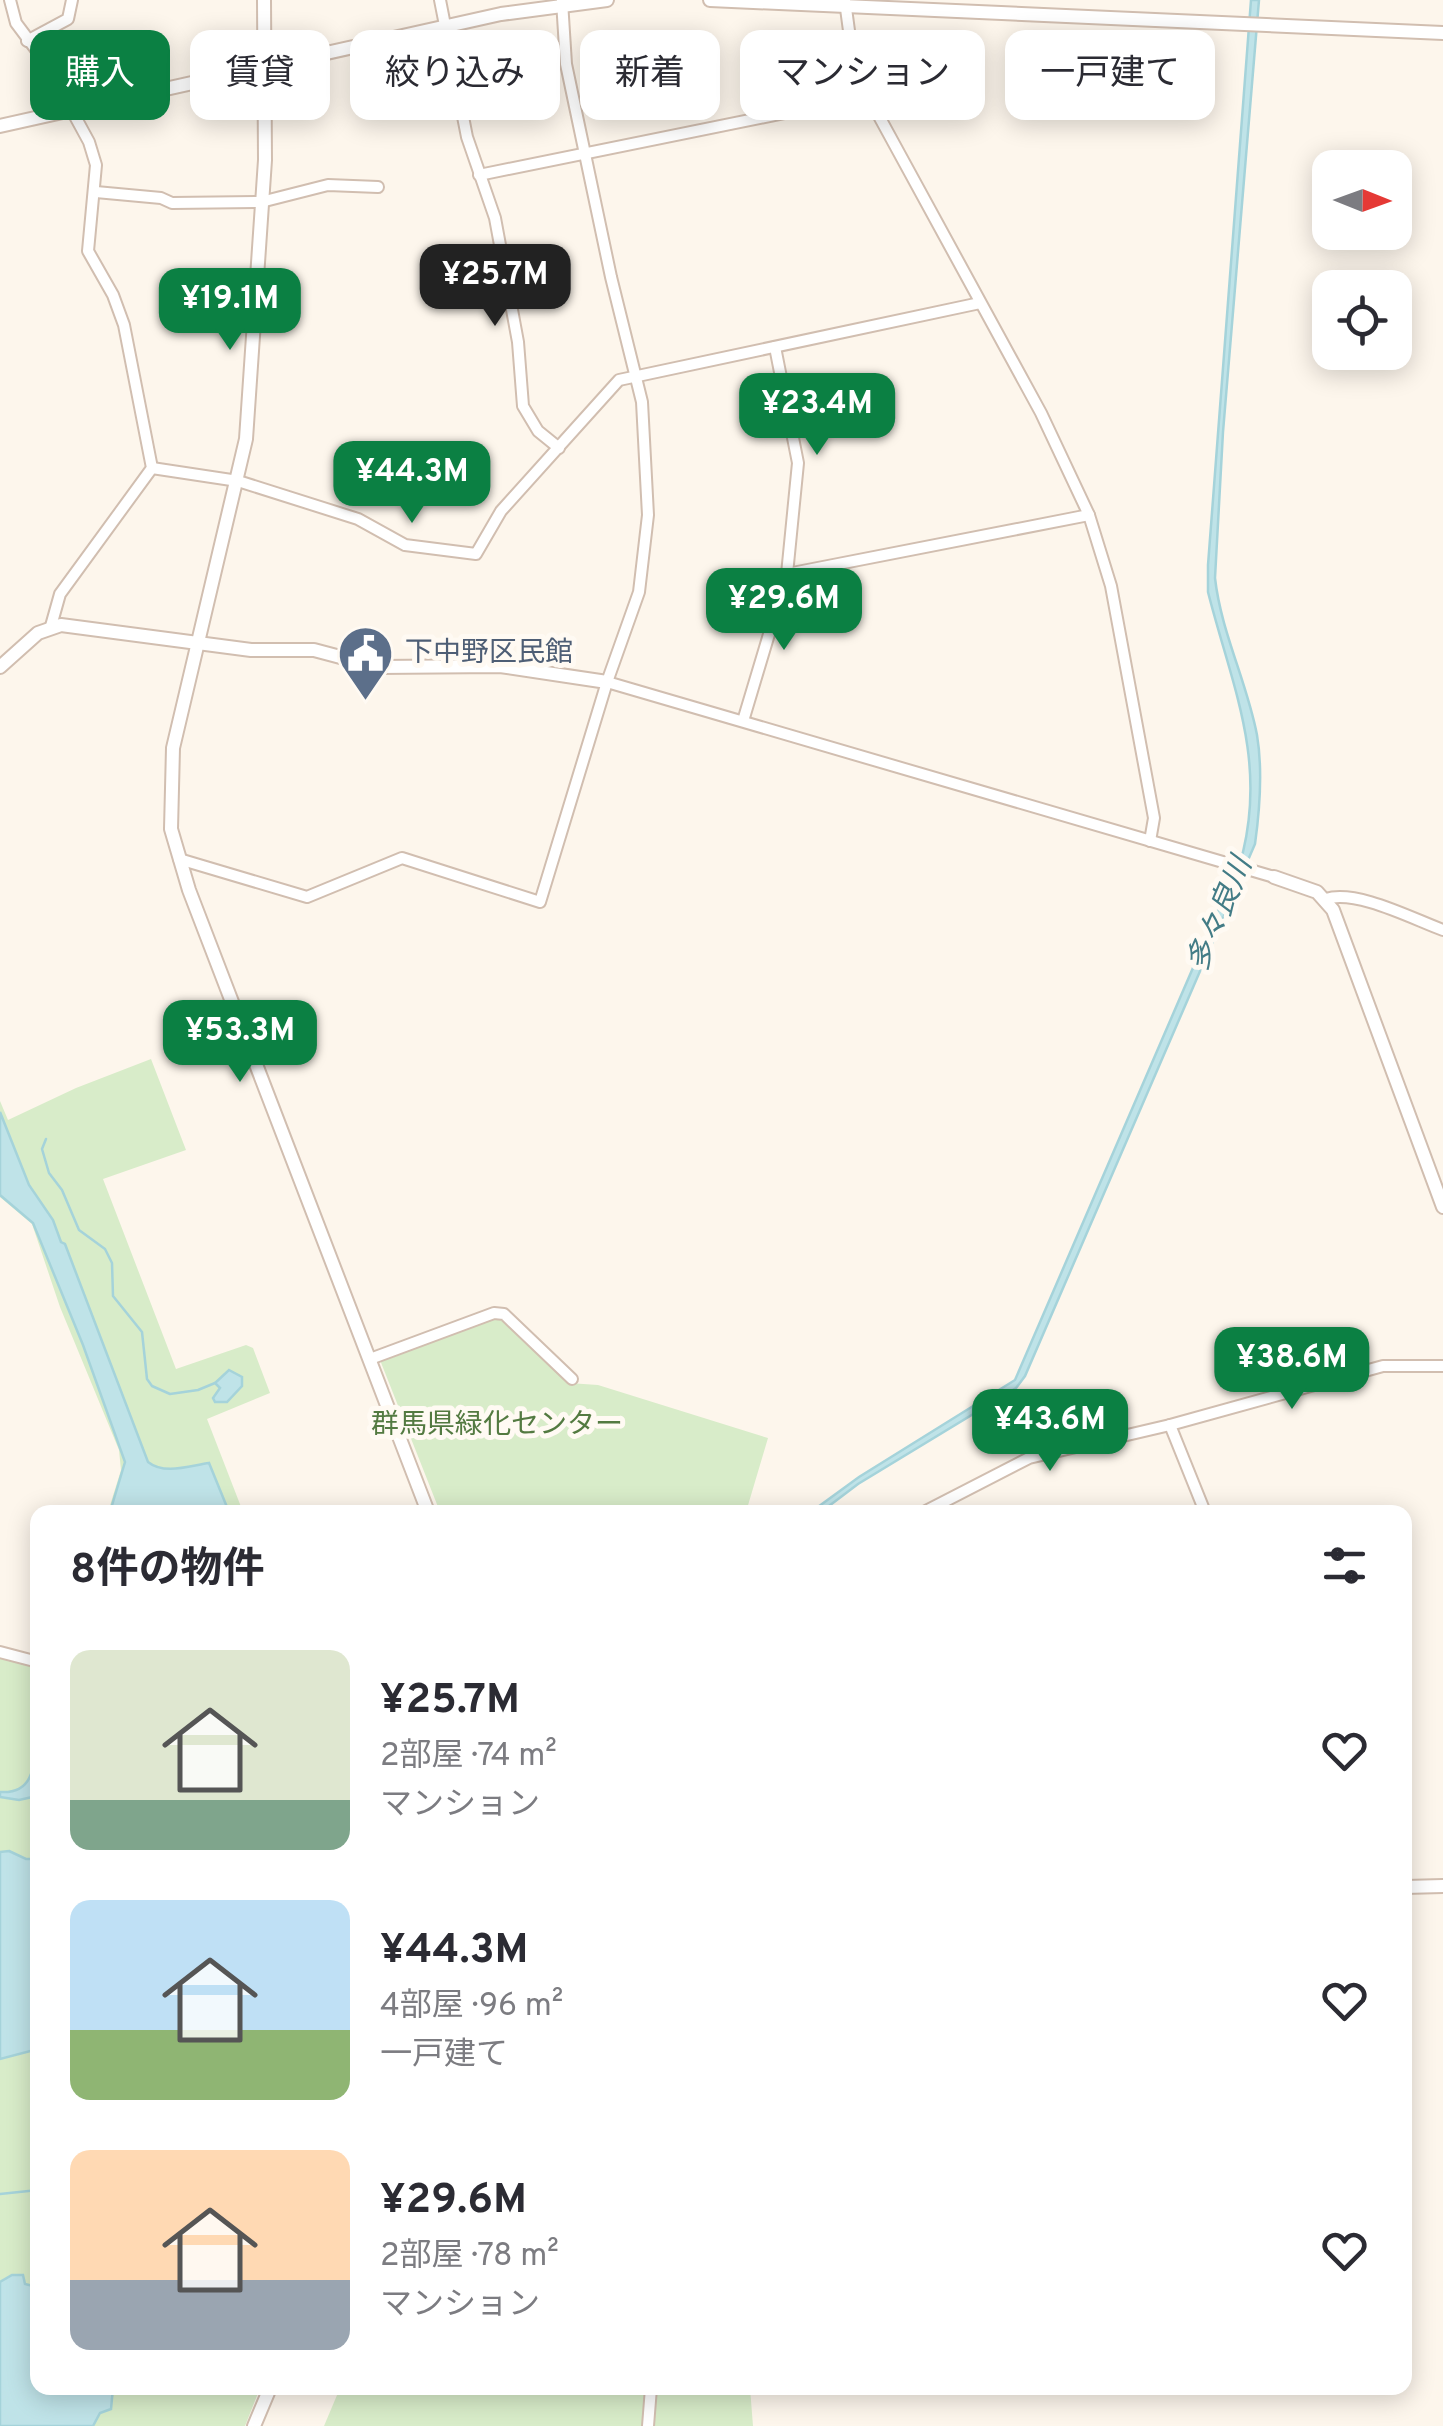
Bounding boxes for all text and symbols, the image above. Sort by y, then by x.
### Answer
chip: 購入 [30,30,170,120]
chip: 賃貸 [190,30,330,120]
chip: 絞り込み [350,30,560,120]
chip: 新着 [580,30,720,120]
chip: マンション [740,30,985,120]
chip: 一戸建て [1005,30,1215,120]
north arrow [1312,150,1412,250]
map controls [1312,150,1412,370]
pin: ¥25.7M [414,244,576,329]
text: ¥25.7M [442,256,548,296]
pin: ¥19.1M [149,268,311,353]
button: locate [1312,270,1412,370]
text: ¥19.1M [181,280,279,320]
pin: ¥23.4M [736,373,898,458]
text: ¥23.4M [761,385,873,425]
pin: ¥44.3M [331,441,493,526]
text: ¥44.3M [355,453,469,493]
pin: ¥29.6M [703,568,865,653]
text: ¥29.6M [728,580,840,620]
public building icon: 下中野区民館 [336,624,396,703]
place label: 下中野区民館 [405,636,573,672]
water label: 多々良川 [1181,850,1263,977]
pin: ¥53.3M [159,1000,321,1085]
text: ¥53.3M [185,1012,295,1052]
pin: ¥38.6M [1211,1327,1373,1412]
text: ¥38.6M [1236,1339,1348,1379]
pin: ¥43.6M [969,1389,1131,1474]
text: ¥43.6M [994,1401,1106,1441]
park label: 群馬県緑化センター [371,1408,623,1444]
icon: filters [1317,1538,1372,1593]
text: 8件の物件 [70,1545,264,1598]
text: ¥25.7M [380,1675,520,1728]
icon: home [150,1690,270,1810]
icon: heart [1317,1723,1372,1778]
text: 2部屋 · 74 m² [380,1737,557,1777]
text: マンション [380,1786,540,1826]
text: ¥44.3M [380,1925,529,1978]
icon: home [150,1940,270,2060]
icon: heart [1317,1973,1372,2028]
text: 4部屋 · 96 m² [380,1987,563,2027]
text: 一戸建て [380,2036,508,2076]
text: ¥29.6M [380,2175,527,2228]
icon: home [150,2190,270,2310]
icon: heart [1317,2223,1372,2278]
text: 2部屋 · 78 m² [380,2237,559,2277]
text: マンション [380,2286,540,2326]

